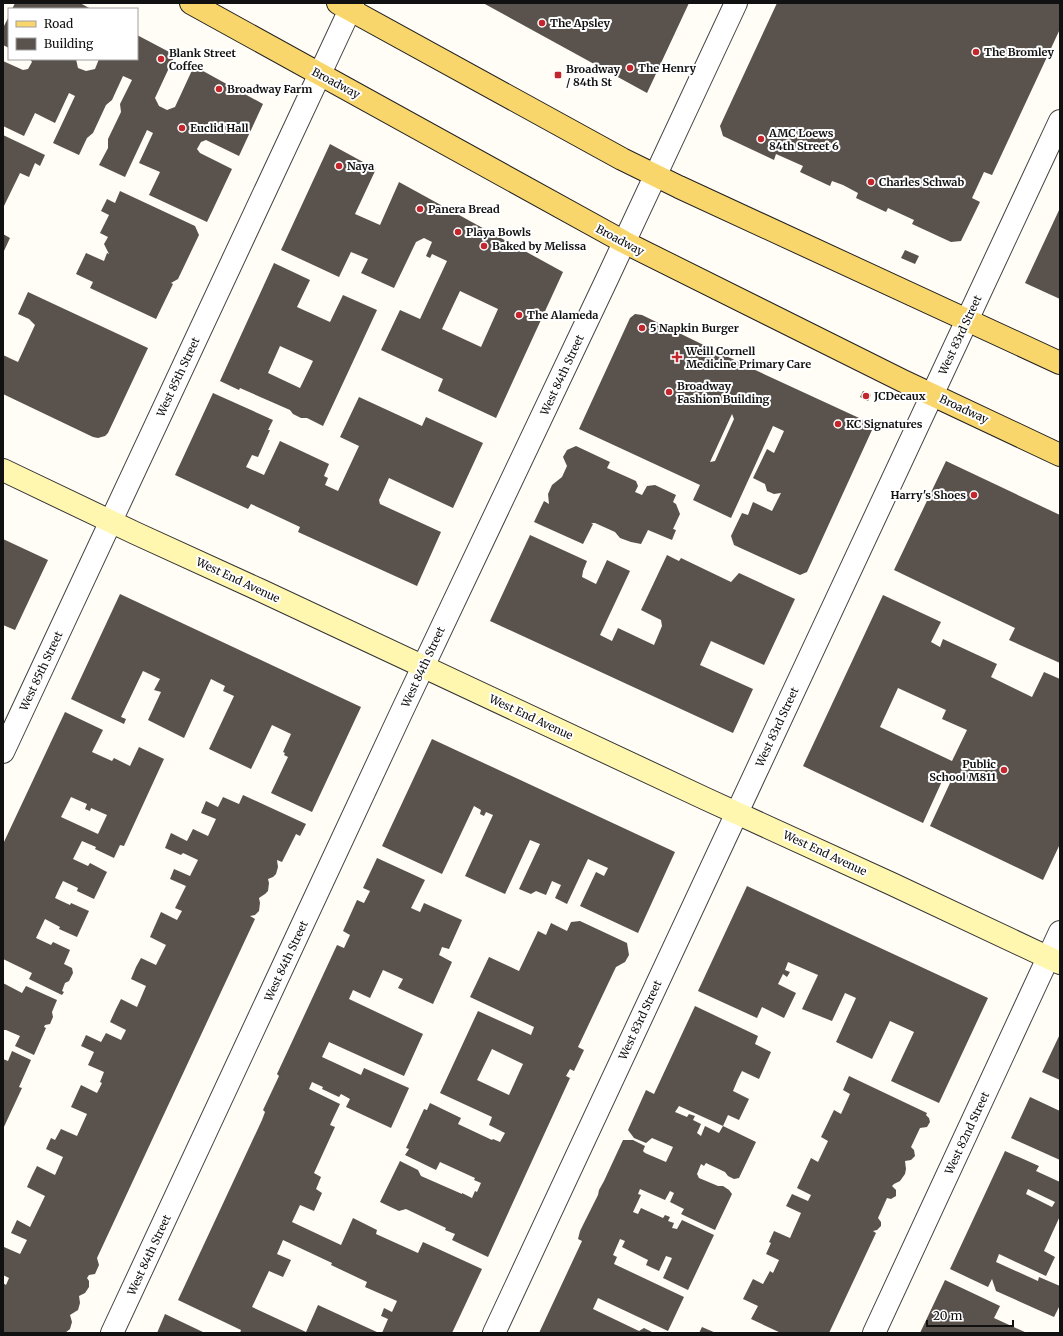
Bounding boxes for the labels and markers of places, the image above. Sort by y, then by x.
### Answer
place label: The Apsley [550,16,610,30]
marker: The Apsley [537,18,547,28]
place label: The Bromley [984,45,1054,59]
place label: Blank Street Coffee [169,46,236,73]
marker: The Bromley [971,47,981,57]
marker: Blank Street Coffee [156,54,166,64]
place label: The Henry [638,61,696,75]
place label: Broadway / 84th St [566,62,620,89]
marker: The Henry [625,63,635,73]
marker: Broadway / 84th St [553,70,563,80]
place label: Broadway Farm [227,82,312,96]
marker: Broadway Farm [214,84,224,94]
place label: Euclid Hall [190,121,249,135]
marker: Euclid Hall [177,123,187,133]
place label: AMC Loews 84th Street 6 [768,126,839,153]
marker: AMC Loews 84th Street 6 [756,134,766,144]
place label: Naya [347,159,374,173]
marker: Naya [334,161,344,171]
place label: Charles Schwab [879,175,964,189]
marker: Charles Schwab [866,177,876,187]
place label: Panera Bread [428,202,500,216]
marker: Panera Bread [415,204,425,214]
place label: Playa Bowls [466,225,531,239]
marker: Playa Bowls [453,227,463,237]
place label: Baked by Melissa [492,239,586,253]
marker: Baked by Melissa [479,241,489,251]
place label: The Alameda [527,308,599,322]
marker: The Alameda [514,310,524,320]
place label: 5 Napkin Burger [650,321,739,335]
marker: 5 Napkin Burger [637,323,647,333]
place label: Weill Cornell Medicine Primary Care [685,344,811,371]
marker: Weill Cornell Medicine Primary Care [671,351,683,363]
place label: Broadway Fashion Building [677,379,770,406]
marker: Broadway Fashion Building [664,387,674,397]
place label: JCDecaux [873,389,926,403]
marker: JCDecaux [861,391,871,401]
place label: KC Signatures [846,417,923,431]
marker: KC Signatures [833,419,843,429]
place label: Harry's Shoes [891,488,966,502]
marker: Harry's Shoes [969,490,979,500]
place label: Public School M811 [929,757,996,784]
marker: Public School M811 [999,765,1009,775]

